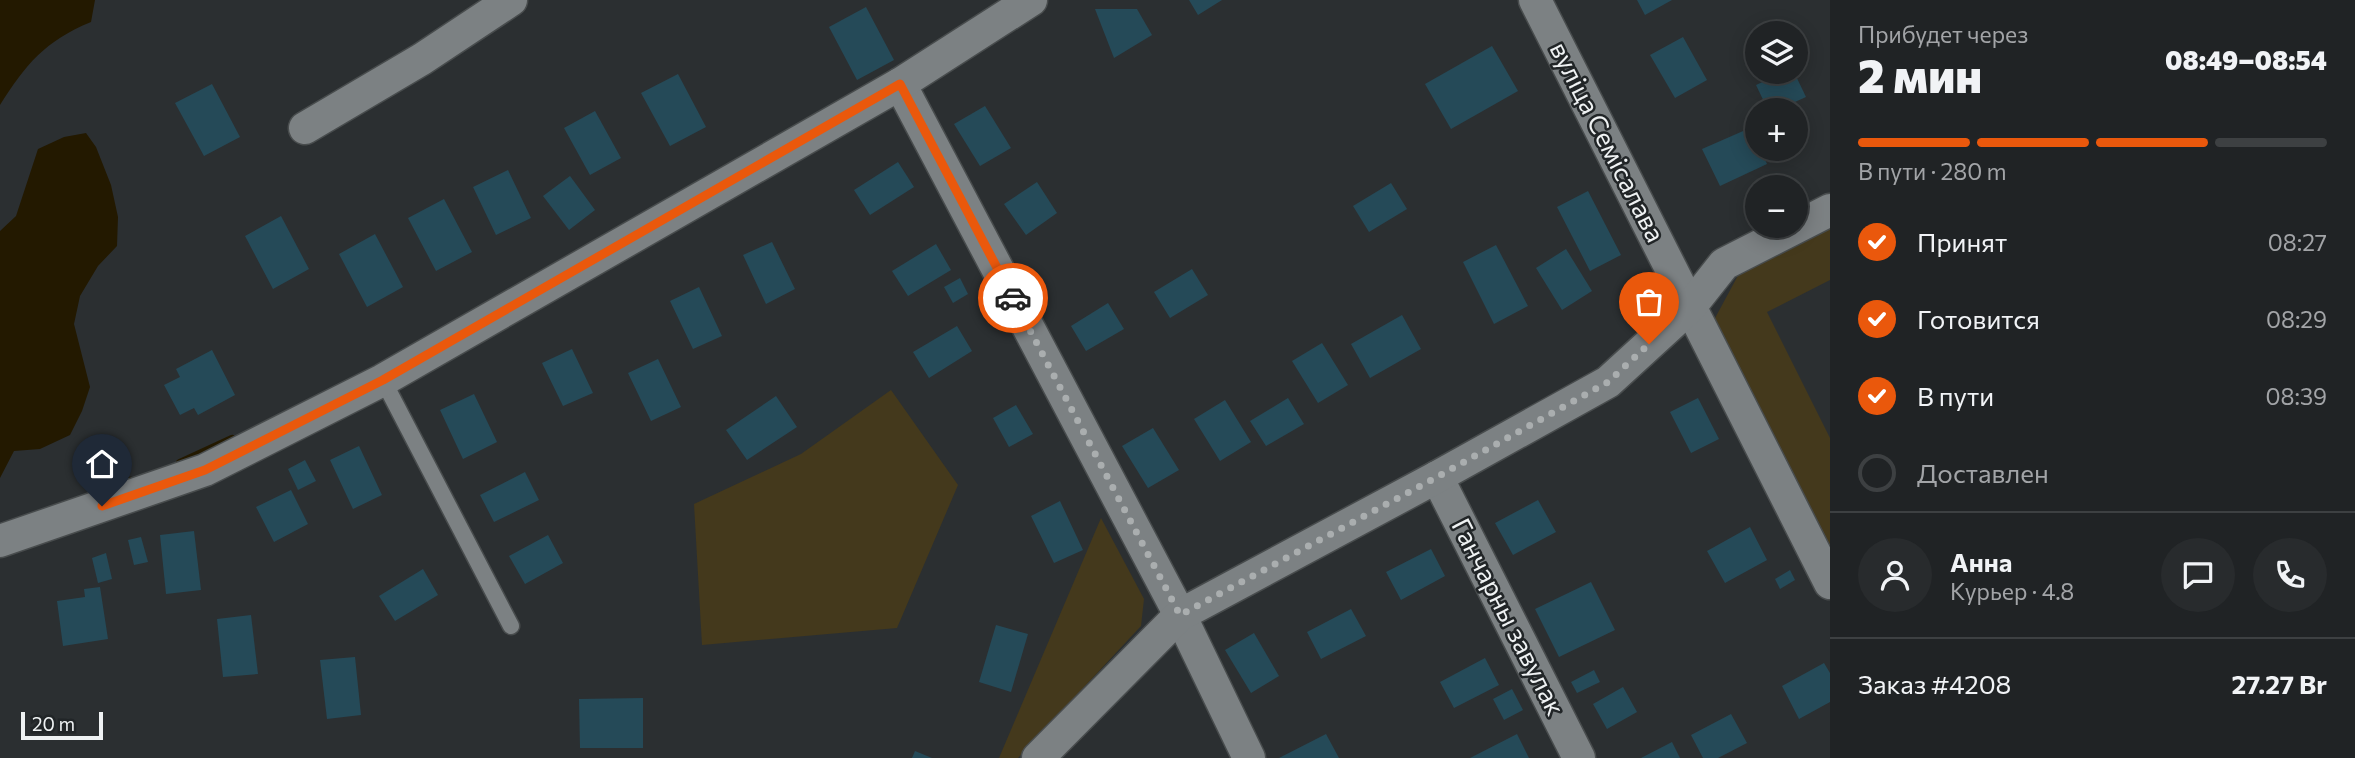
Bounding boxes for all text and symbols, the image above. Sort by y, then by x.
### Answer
text: Прибудет через [1858,20,2028,48]
map controls [1745,21,1808,238]
button: layers [1745,21,1808,84]
street label: вуліца Семісалава [1544,36,1672,247]
text: 08:49–08:54 [2165,44,2327,75]
text: 2 мин [1858,46,1982,102]
button: + [1745,98,1808,161]
text: В пути · 280 m [1858,157,2007,185]
button: − [1745,175,1808,238]
icon: check [1858,223,1896,261]
text: Принят [1917,226,2007,257]
text: 08:27 [2268,228,2327,256]
courier [978,263,1048,333]
pin [1619,272,1679,344]
icon: car [994,279,1032,317]
icon: bag [1630,283,1668,321]
icon: check [1858,300,1896,338]
text: Готовится [1917,303,2040,334]
text: 08:29 [2266,305,2327,333]
icon: check [1858,377,1896,415]
text: В пути [1917,380,1994,411]
text: 08:39 [2266,382,2327,410]
pin [72,434,132,506]
icon: home [83,445,121,483]
text: Доставлен [1917,457,2049,488]
street label: Ганчарны завулак [1446,513,1572,720]
button: person [1858,538,1932,612]
button: chat [2161,538,2235,612]
button: phone [2253,538,2327,612]
text: Анна [1950,546,2012,577]
text: Курьер · 4.8 [1950,577,2074,605]
text: Заказ #4208 [1858,668,2011,699]
text: 27.27 Br [2231,668,2327,699]
scale bar [21,709,103,741]
text: 20 m [32,712,75,735]

